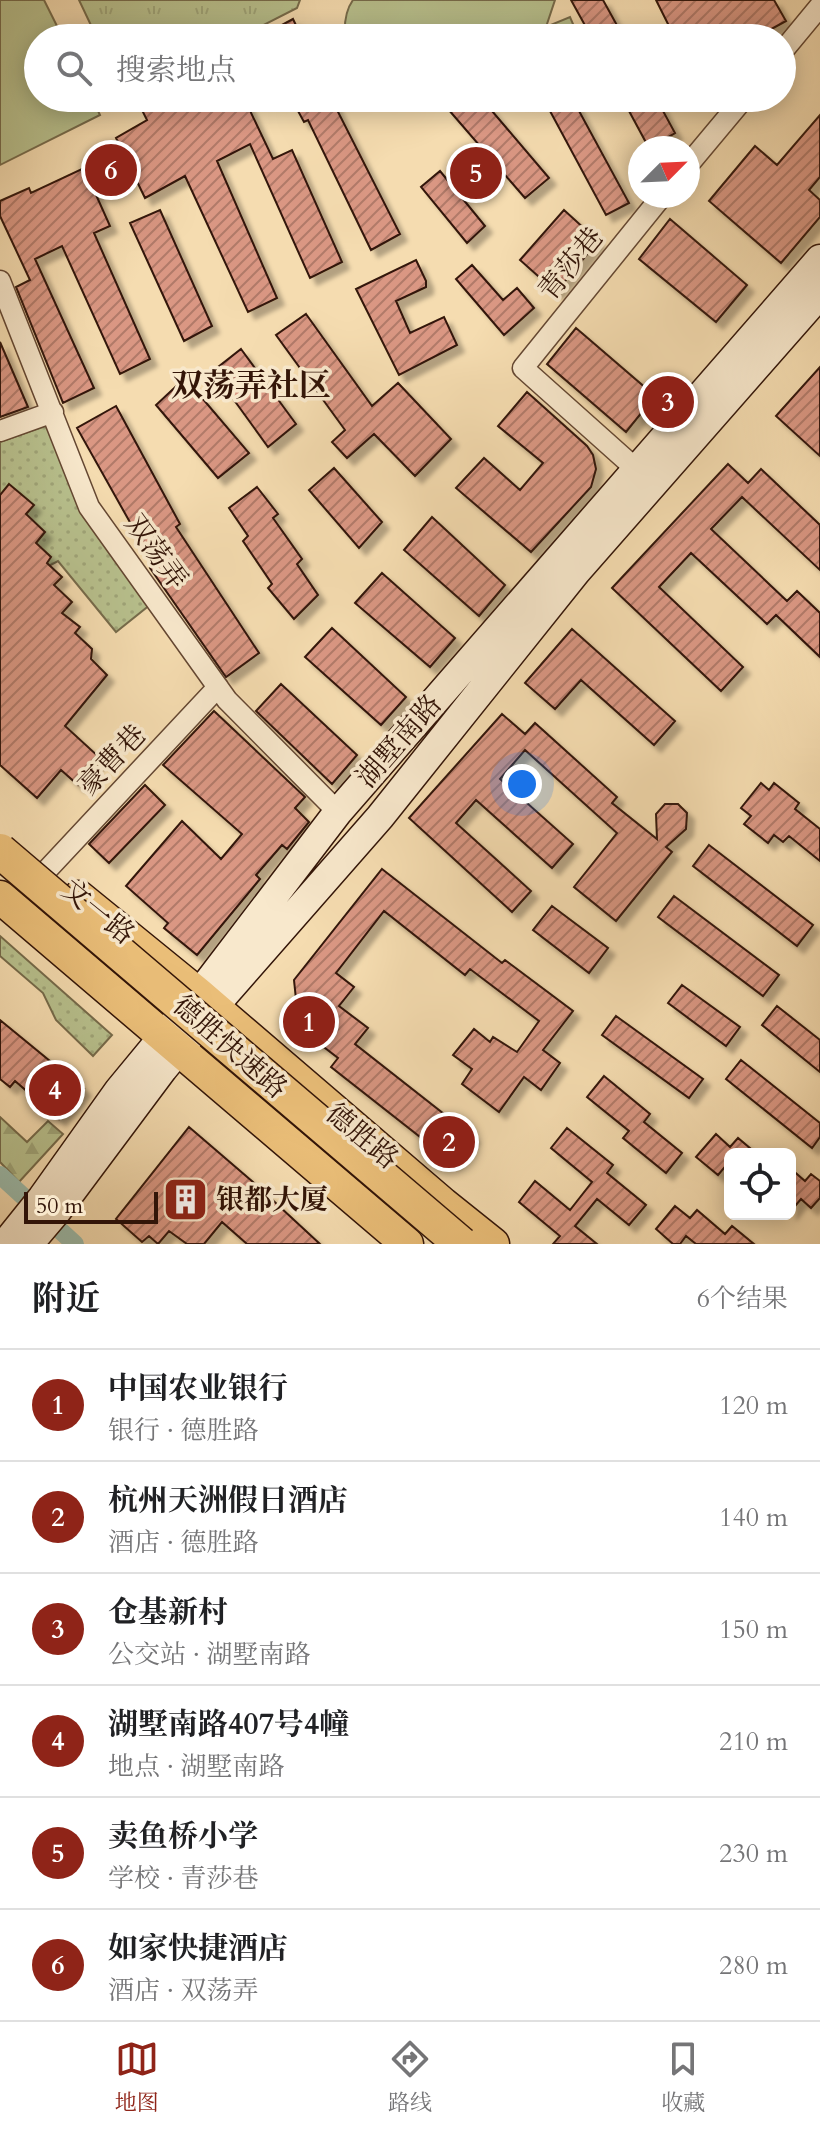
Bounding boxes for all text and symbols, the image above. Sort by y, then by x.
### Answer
search box [24,24,796,112]
icon: search [52,46,96,90]
text: 搜索地点 [116,50,236,91]
north arrow [628,136,700,208]
pin: 6 [85,140,137,200]
pin: 5 [450,143,502,203]
street label: 青莎巷 [530,219,612,309]
district label: 双荡弄社区 [171,364,331,408]
pin: 3 [642,372,694,432]
street label: 双荡弄 [116,507,196,597]
street label: 湖墅南路 [348,686,450,796]
street label: 豪曹巷 [69,716,155,804]
your location [502,764,542,804]
street label: 文一路 [53,871,143,953]
street label: 德胜快速路 [165,987,295,1107]
pin: 1 [283,992,335,1052]
pin: 4 [29,1060,81,1120]
street label: 德胜路 [318,1094,406,1178]
pin: 2 [423,1112,475,1172]
map controls [724,1148,796,1220]
button: locate [724,1148,796,1220]
building icon: 银都大厦 [161,1176,209,1224]
place label: 银都大厦 [216,1181,328,1219]
scale bar [24,1188,158,1224]
text: 50 m [36,1191,83,1221]
text: 附近 [32,1276,100,1322]
text: 6个结果 [697,1281,788,1316]
text: 中国农业银行 [108,1368,288,1409]
text: 1 [51,1388,65,1423]
text: 120 m [719,1388,788,1423]
text: 银行 · 德胜路 [108,1413,259,1448]
text: 杭州天洲假日酒店 [108,1480,348,1521]
text: 2 [51,1500,65,1535]
text: 140 m [719,1500,788,1535]
text: 酒店 · 德胜路 [108,1525,259,1560]
text: 仓基新村 [108,1592,228,1633]
text: 3 [51,1612,65,1647]
text: 150 m [719,1612,788,1647]
text: 公交站 · 湖墅南路 [108,1637,311,1672]
text: 湖墅南路407号4幢 [108,1704,349,1745]
text: 4 [51,1724,65,1759]
text: 210 m [719,1724,788,1759]
text: 地点 · 湖墅南路 [108,1749,285,1784]
text: 卖鱼桥小学 [108,1816,258,1857]
text: 5 [51,1836,65,1871]
text: 230 m [719,1836,788,1871]
text: 学校 · 青莎巷 [108,1861,259,1896]
text: 如家快捷酒店 [108,1928,288,1969]
text: 6 [51,1948,65,1983]
text: 280 m [719,1948,788,1983]
text: 酒店 · 双荡弄 [108,1973,259,2008]
tab: 地图 [115,2037,159,2118]
tab: 路线 [388,2037,432,2118]
tab: 收藏 [661,2037,705,2118]

